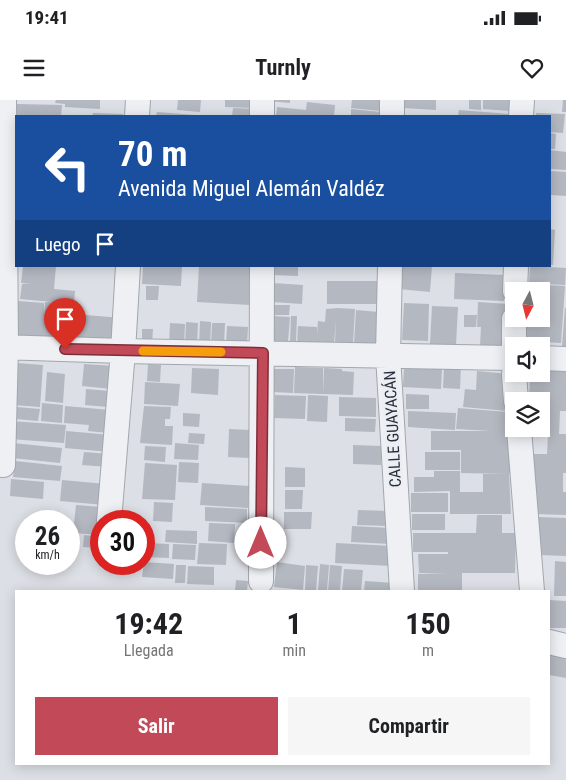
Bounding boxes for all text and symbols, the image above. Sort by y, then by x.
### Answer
text: 19:41 [25,6,69,29]
icon: menu [20,54,48,82]
icon: heart [518,54,546,82]
text: Turnly [255,55,311,80]
text: 70 m [118,134,187,175]
icon: left [35,135,100,200]
text: Avenida Miguel Alemán Valdéz [118,176,385,201]
icon: arrive [91,230,119,258]
text: Luego [35,233,81,256]
north arrow [505,282,550,328]
map controls [505,282,550,437]
pin [44,298,86,349]
icon: arrive [51,305,79,333]
button: sound [505,337,550,382]
street label: CALLE GUAYACÁN [380,370,405,488]
button: layers [505,392,550,437]
speed limit sign: 30 [90,510,155,575]
position arrow [234,516,286,568]
text: 26 [35,522,60,551]
text: km/h [35,548,60,562]
text: 19:42 [114,606,183,641]
text: 1 [287,606,302,641]
text: 150 [405,606,451,641]
text: Llegada [124,641,174,660]
text: min [282,641,306,660]
text: m [422,641,434,660]
button: Salir [35,697,278,755]
button: Compartir [288,697,530,755]

